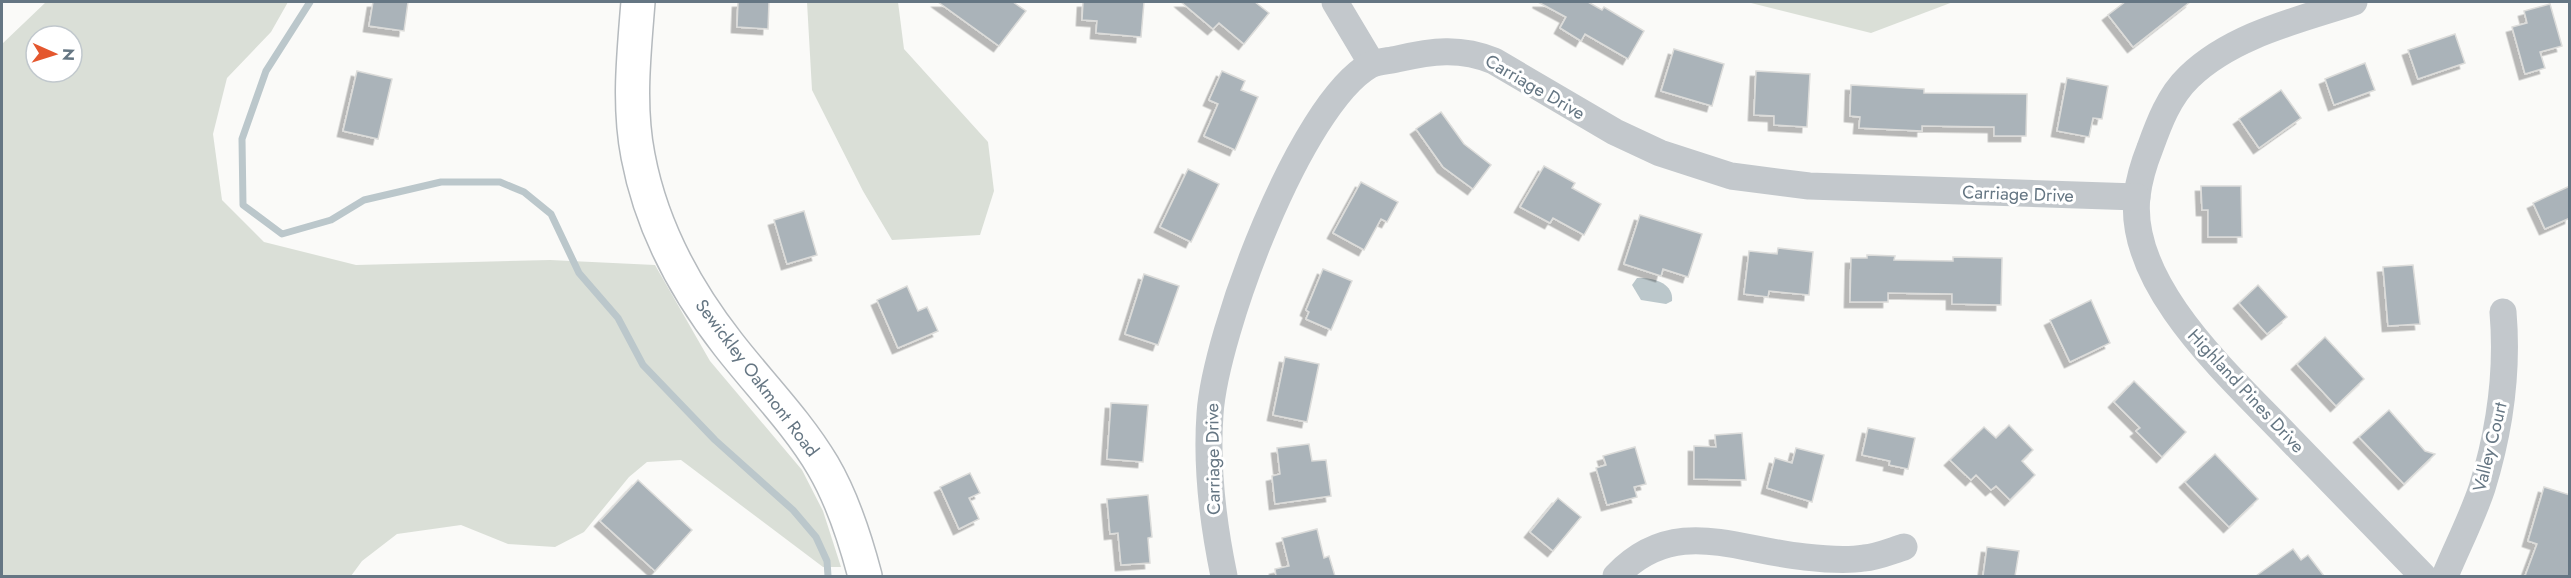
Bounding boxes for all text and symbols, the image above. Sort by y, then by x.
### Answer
north arrow [24,24,84,84]
text: N [57,48,80,62]
street label: Carriage Drive [1480,48,1590,126]
street label: Carriage Drive [1962,179,2074,209]
street label: Sewickley Oakmont Road [689,294,825,462]
street label: Highland Pines Drive [2182,323,2310,459]
street label: Valley Court [2466,399,2514,495]
street label: Carriage Drive [1199,403,1227,515]

